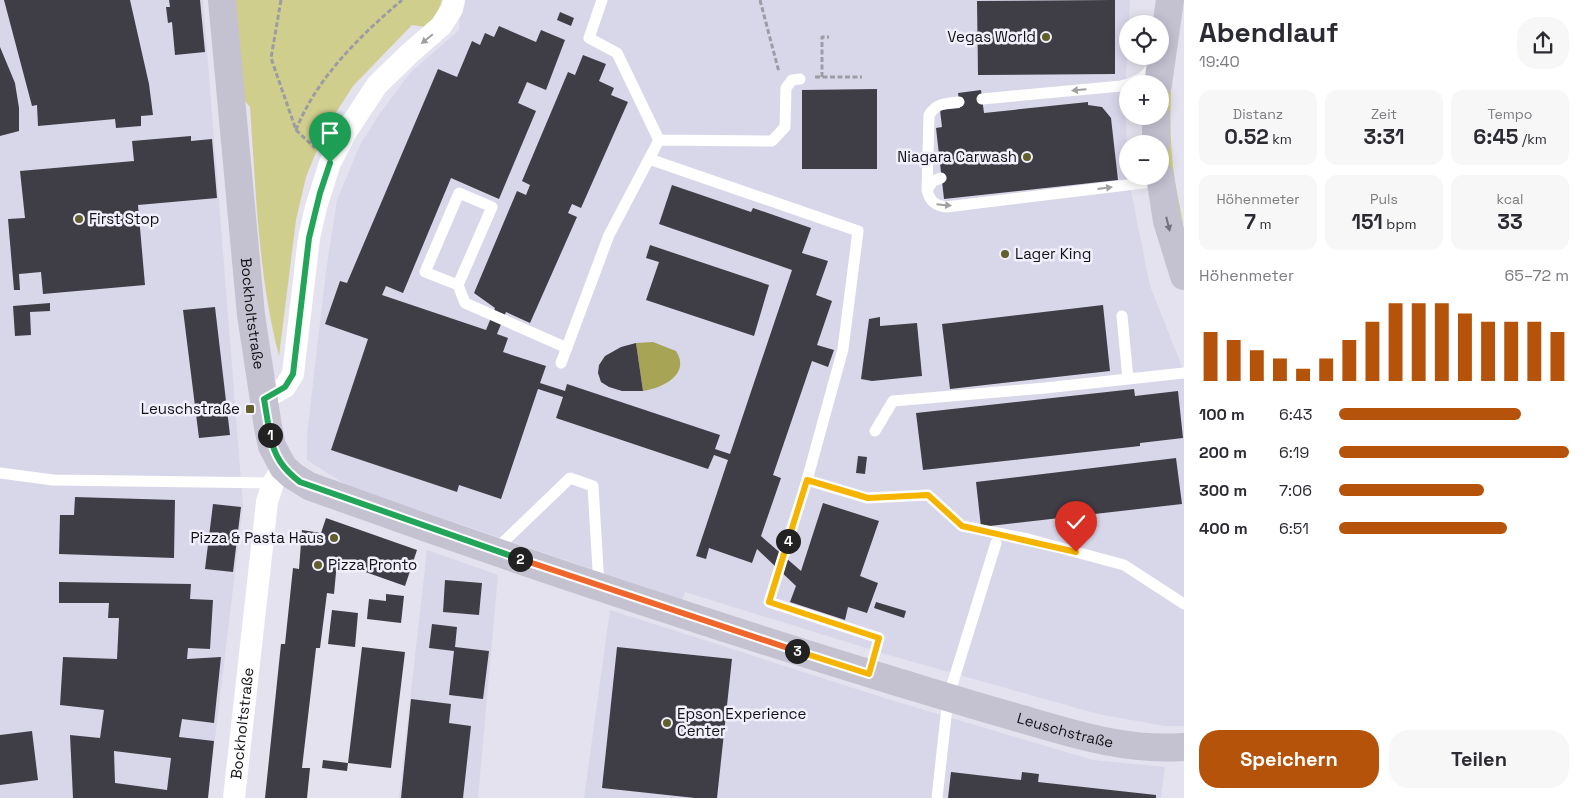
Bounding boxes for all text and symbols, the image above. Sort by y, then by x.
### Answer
text: Abendlauf [1199,14,1339,50]
map controls [1119,15,1169,185]
button: locate [1119,15,1169,65]
button: share [1517,17,1569,69]
place label: Vegas World [947,27,1036,46]
marker: Vegas World [1040,31,1052,43]
one-way arrow [421,33,434,44]
text: 19:40 [1199,51,1240,72]
button: + [1119,75,1169,125]
one-way arrow [1071,86,1087,94]
text: Distanz [1233,105,1283,123]
text: Zeit [1371,105,1397,123]
text: Tempo [1488,105,1532,123]
pin [309,112,351,163]
icon: arrive [316,119,344,147]
text: 0.52 [1224,123,1269,150]
text: 3:31 [1364,123,1404,150]
text: 6:45 [1473,123,1518,150]
text: km [1269,130,1292,148]
text: /km [1518,130,1547,148]
button: − [1119,135,1169,185]
place label: Niagara Carwash [897,147,1017,166]
marker: Niagara Carwash [1021,151,1033,163]
one-way arrow [1098,184,1114,192]
text: Höhenmeter [1216,190,1300,208]
text: Puls [1370,190,1398,208]
text: kcal [1496,190,1524,208]
one-way arrow [936,201,952,209]
text: 7 [1244,208,1256,235]
text: 151 [1352,208,1383,235]
text: 33 [1497,208,1523,235]
place label: First Stop [89,209,160,228]
marker: First Stop [73,213,85,225]
text: m [1256,215,1272,233]
text: bpm [1383,215,1416,233]
one-way arrow [1164,217,1172,232]
place label: Lager King [1015,244,1091,263]
marker: Lager King [999,248,1011,260]
street label: Bockholtstraße [237,257,269,371]
text: Höhenmeter [1199,265,1294,286]
text: 65–72 m [1504,265,1569,286]
place label: Leuschstraße [141,399,240,418]
marker: Leuschstraße [244,403,256,415]
text: 100 m [1199,404,1245,425]
text: 6:43 [1279,404,1313,425]
pin: 1 [258,422,282,448]
text: 1 [267,426,274,444]
text: 200 m [1199,442,1247,463]
text: 6:19 [1279,442,1309,463]
text: 300 m [1199,480,1247,501]
text: 7:06 [1279,480,1312,501]
pin [1055,501,1097,552]
icon: check [1062,508,1090,536]
text: 400 m [1199,518,1248,539]
text: 6:51 [1279,518,1309,539]
place label: Pizza & Pasta Haus [190,528,324,547]
pin: 4 [776,528,800,554]
marker: Pizza & Pasta Haus [328,532,340,544]
text: 4 [784,532,793,550]
pin: 2 [508,546,532,572]
text: 2 [516,550,525,568]
place label: Pizza Pronto [328,555,417,574]
marker: Pizza Pronto [312,559,324,571]
pin: 3 [784,638,810,664]
text: 3 [793,642,802,660]
street label: Bockholtstraße [226,666,257,780]
place label: Epson Experience Center [677,704,807,740]
street label: Leuschstraße [1015,708,1115,752]
marker: Epson Experience Center [661,717,673,729]
button: Speichern [1199,730,1379,788]
button: Teilen [1389,730,1569,788]

